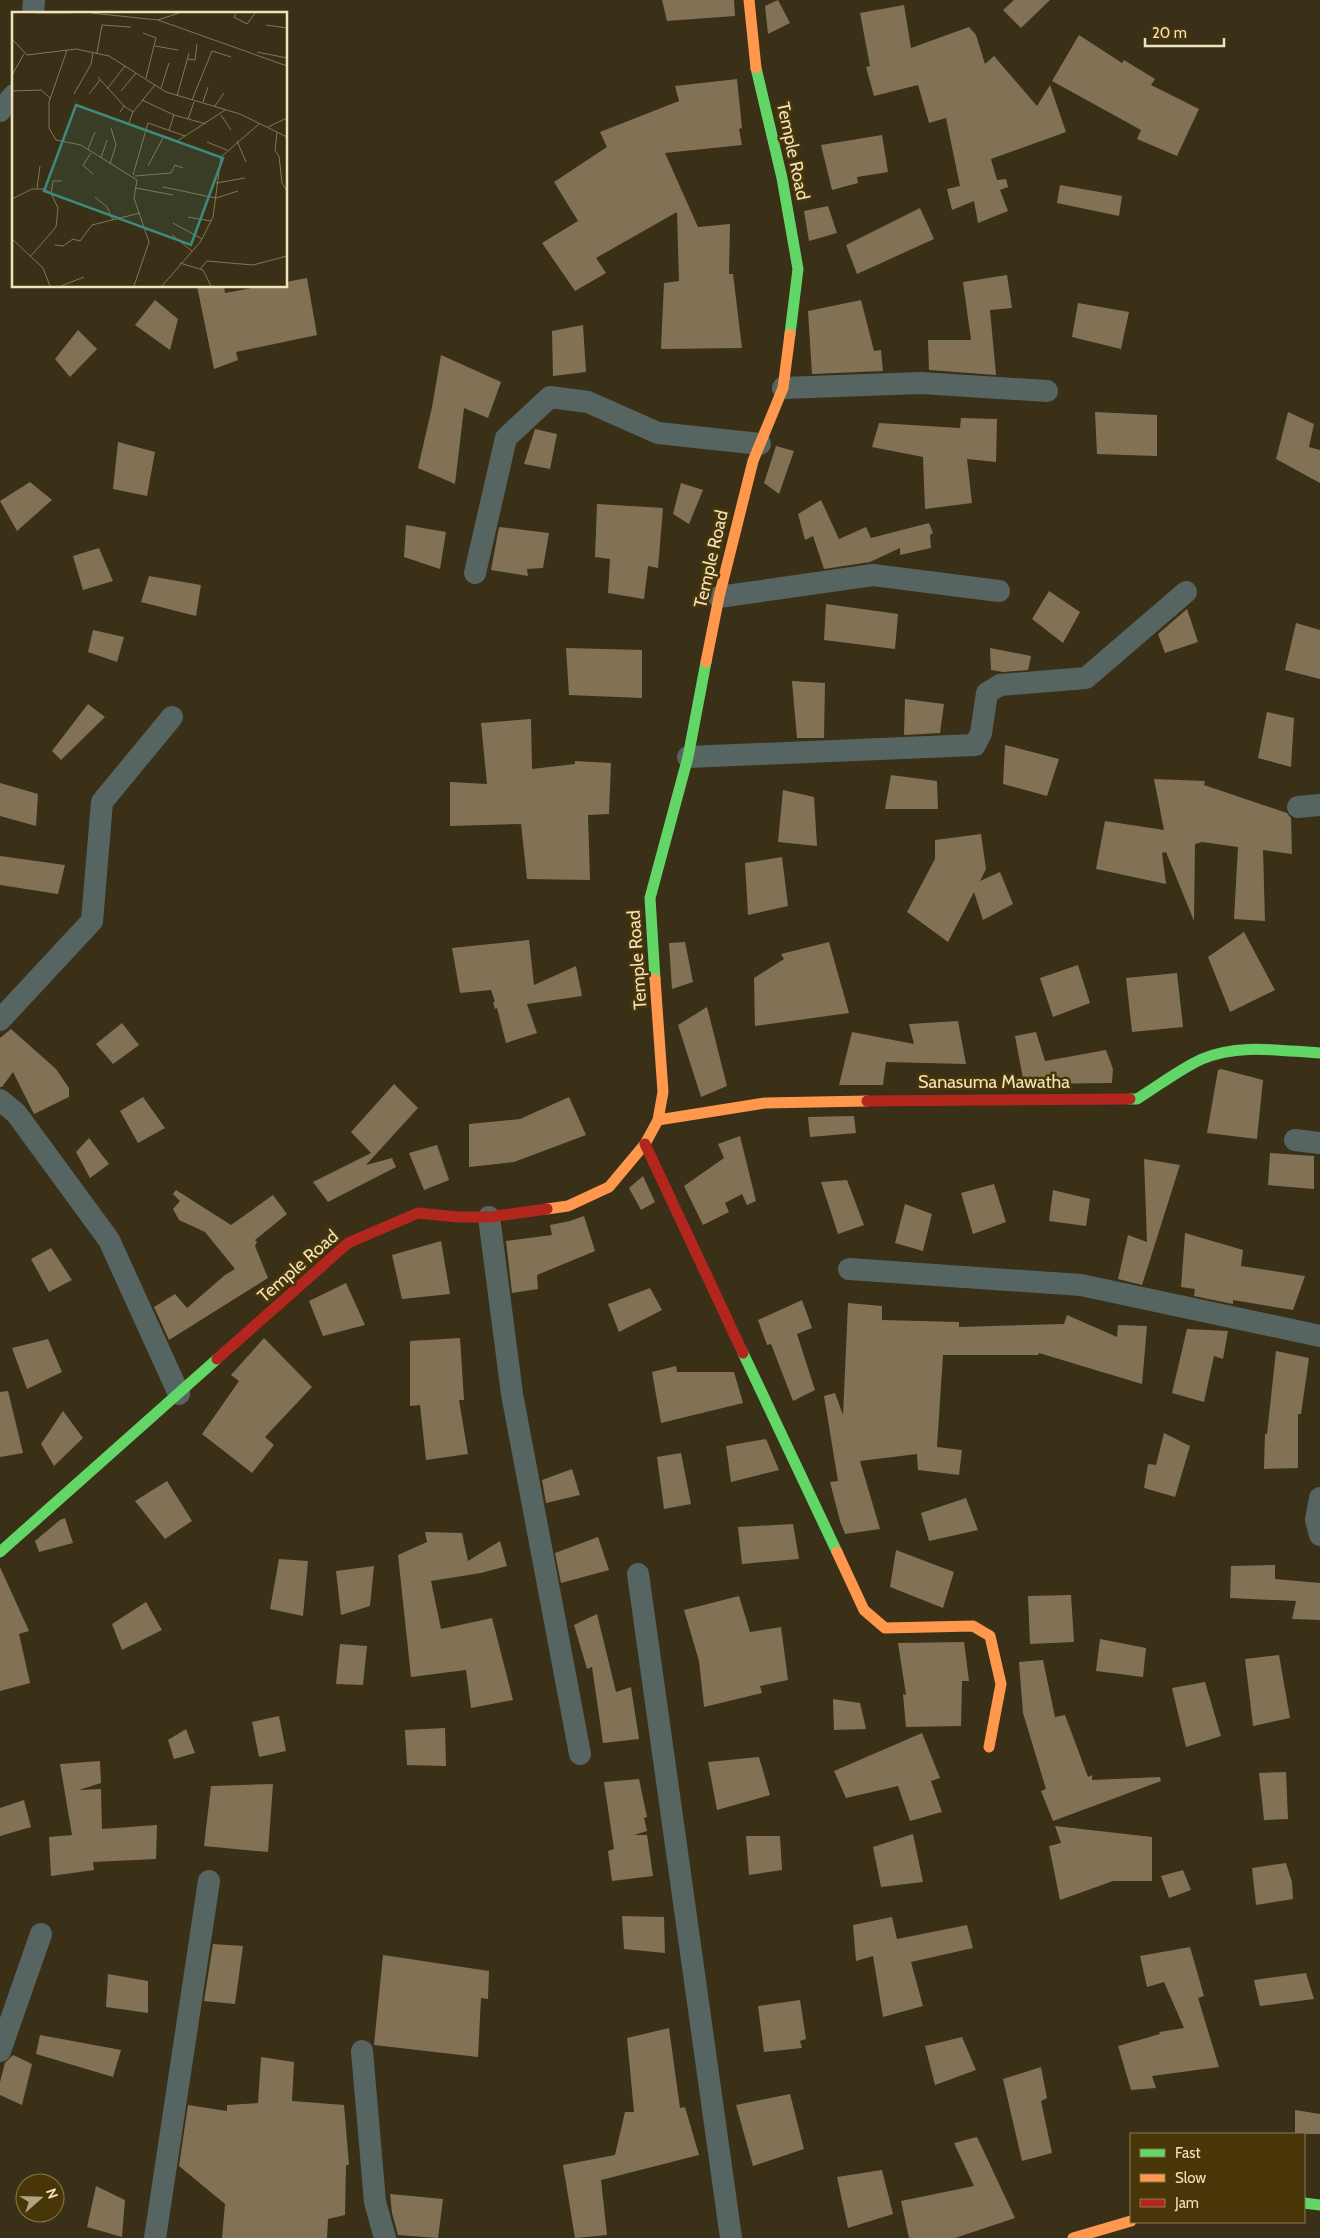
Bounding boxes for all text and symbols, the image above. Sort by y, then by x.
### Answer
inset map [12,12,288,288]
scale bar [1145,15,1224,47]
text: 20 m [1152,24,1187,42]
street label: Temple Road [772,100,814,202]
street label: Temple Road [689,508,733,610]
street label: Temple Road [623,910,651,1010]
street label: Sanasuma Mawatha [918,1071,1070,1093]
street label: Temple Road [253,1225,343,1307]
legend [1130,2133,1305,2223]
text: Fast [1175,2144,1200,2162]
text: Slow [1175,2169,1206,2187]
north arrow [15,2173,65,2223]
text: N [42,2186,62,2201]
text: Jam [1174,2194,1199,2212]

